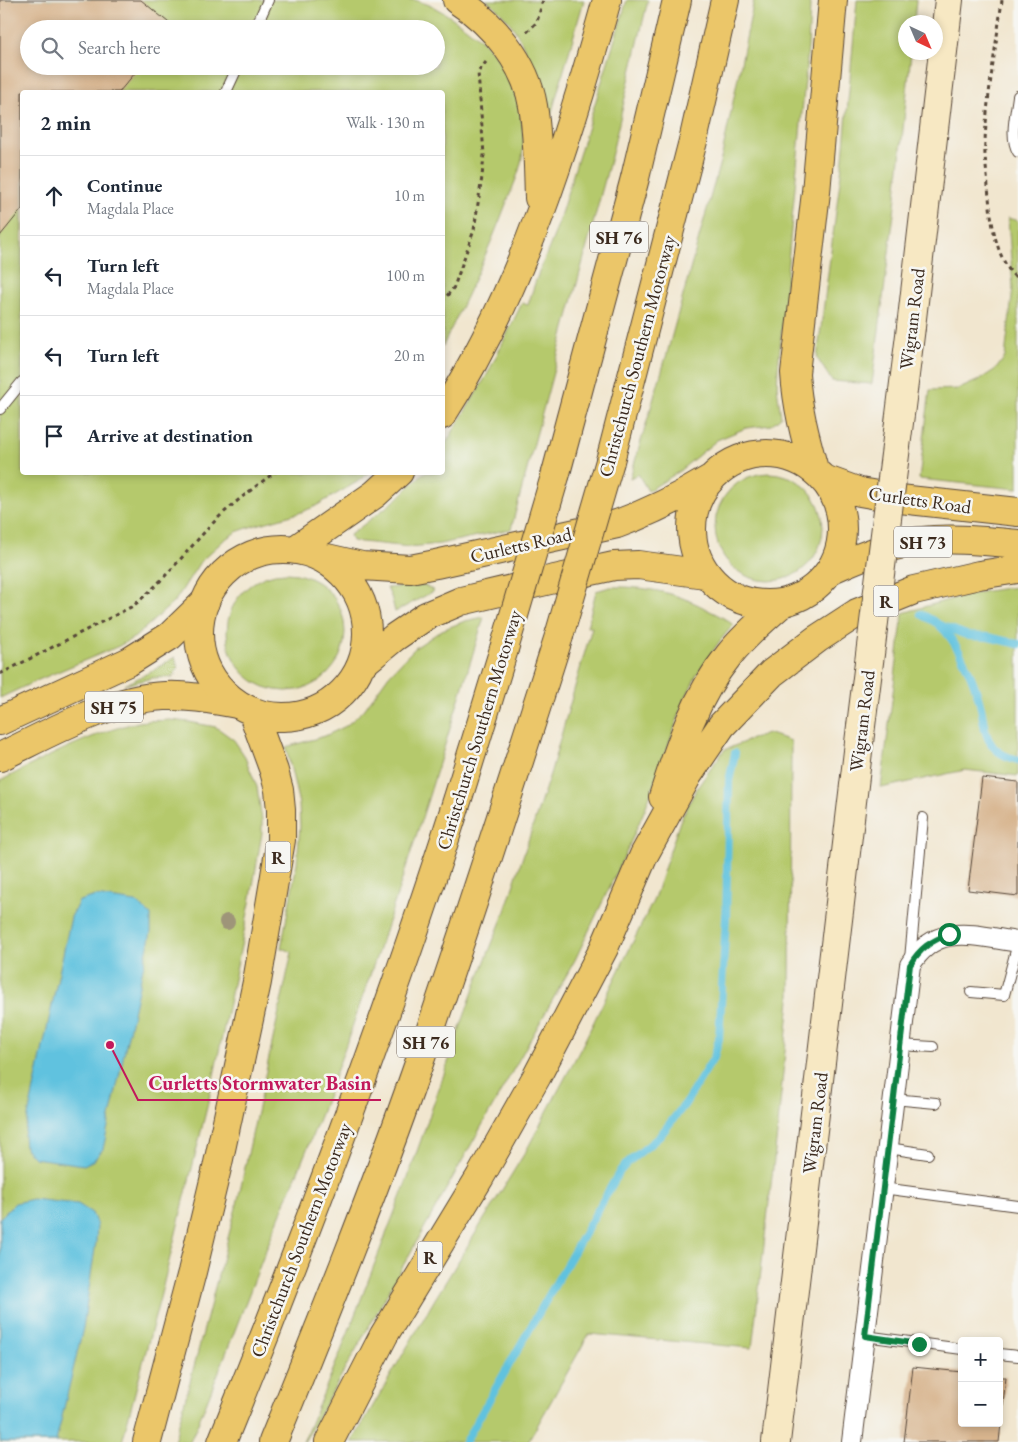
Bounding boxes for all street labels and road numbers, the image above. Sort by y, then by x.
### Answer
road number: SH 76 [590,222,648,252]
street label: Christchurch Southern Motorway [593,232,682,480]
street label: Wigram Road [893,266,931,371]
street label: Curletts Road [867,480,973,520]
street label: Curletts Road [468,521,575,569]
road number: SH 73 [894,526,952,558]
road number: R [874,586,898,616]
street label: Christchurch Southern Motorway [431,606,528,853]
street label: Wigram Road [843,668,881,773]
road number: SH 75 [85,692,143,722]
road number: R [266,842,290,872]
road number: SH 76 [397,1026,455,1058]
street label: Wigram Road [796,1070,834,1175]
street label: Christchurch Southern Motorway [245,1118,358,1361]
road number: R [418,1242,442,1272]

